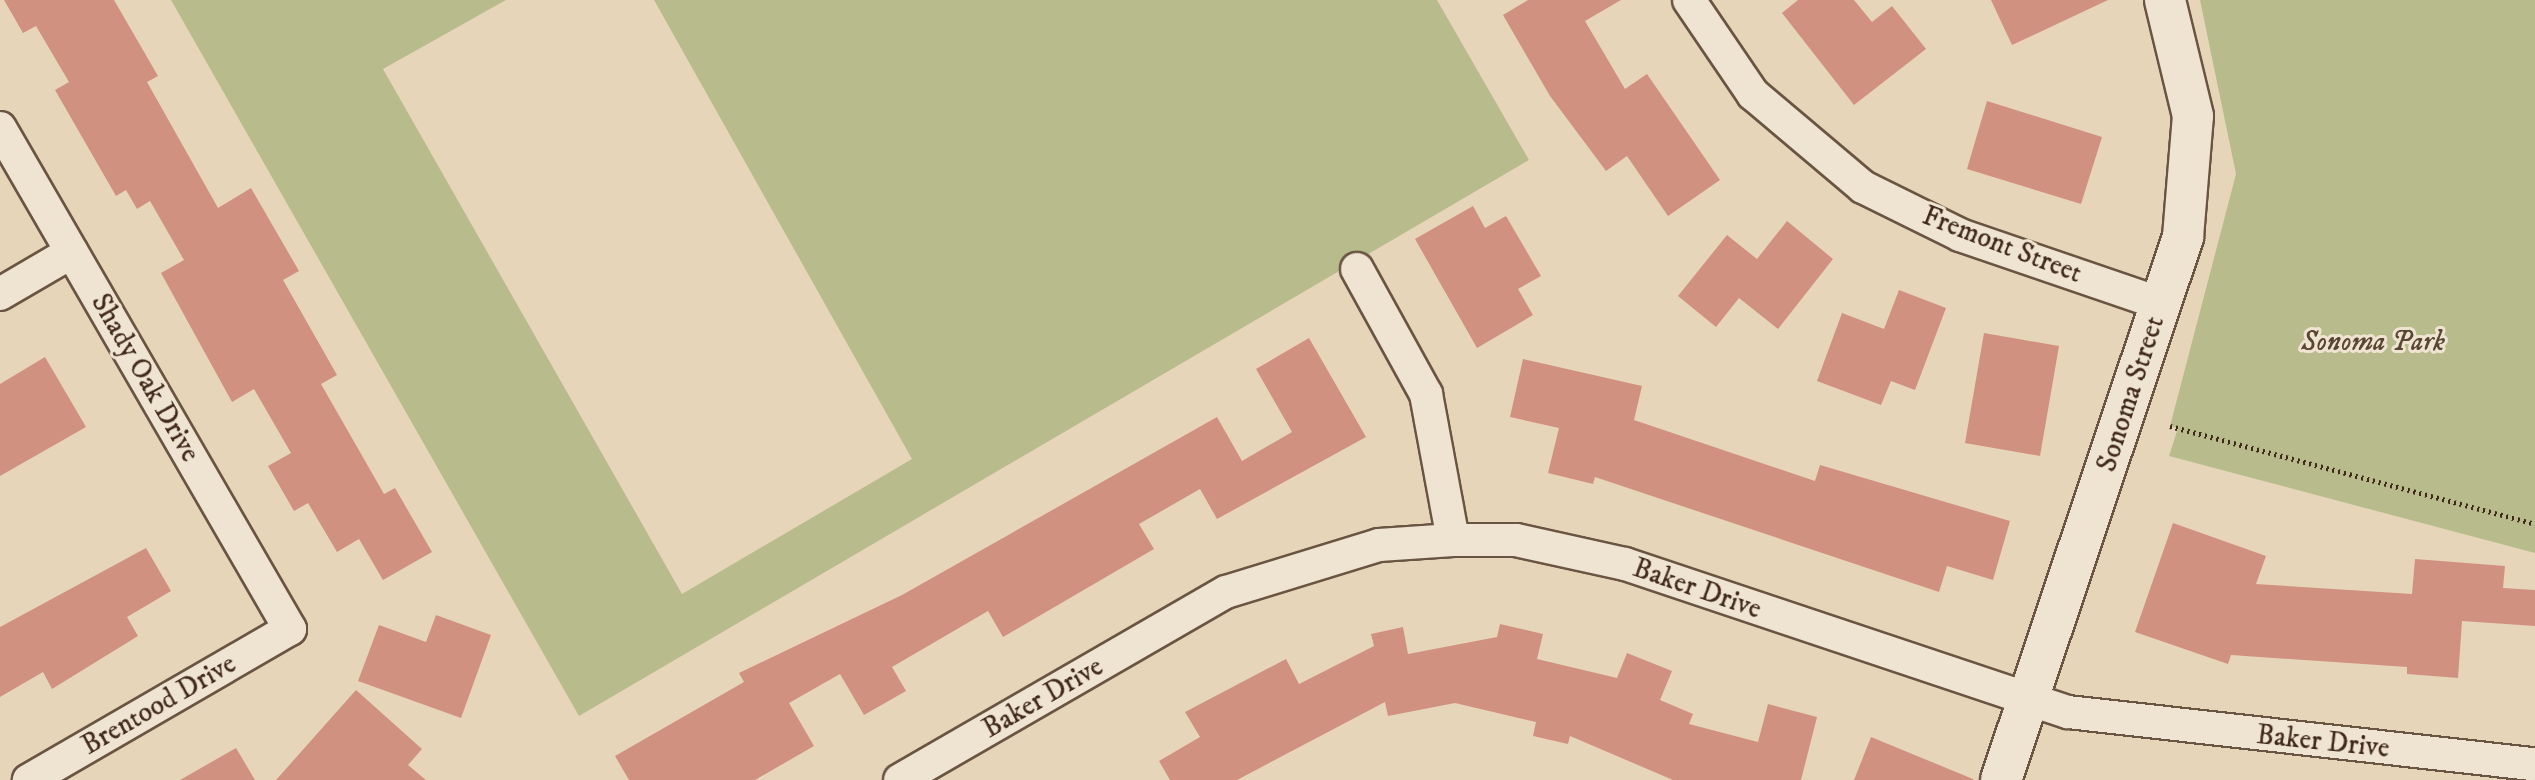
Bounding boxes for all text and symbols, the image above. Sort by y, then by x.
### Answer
street label: Fremont Street [1918,199,2086,291]
street label: Shady Oak Drive [83,288,207,468]
street label: Sonoma Street [2090,312,2172,476]
park label: Sonoma Park [2301,325,2445,359]
street label: Baker Drive [1628,551,1766,627]
street label: Brentood Drive [76,647,242,763]
street label: Baker Drive [977,650,1109,746]
street label: Baker Drive [2255,718,2391,766]

